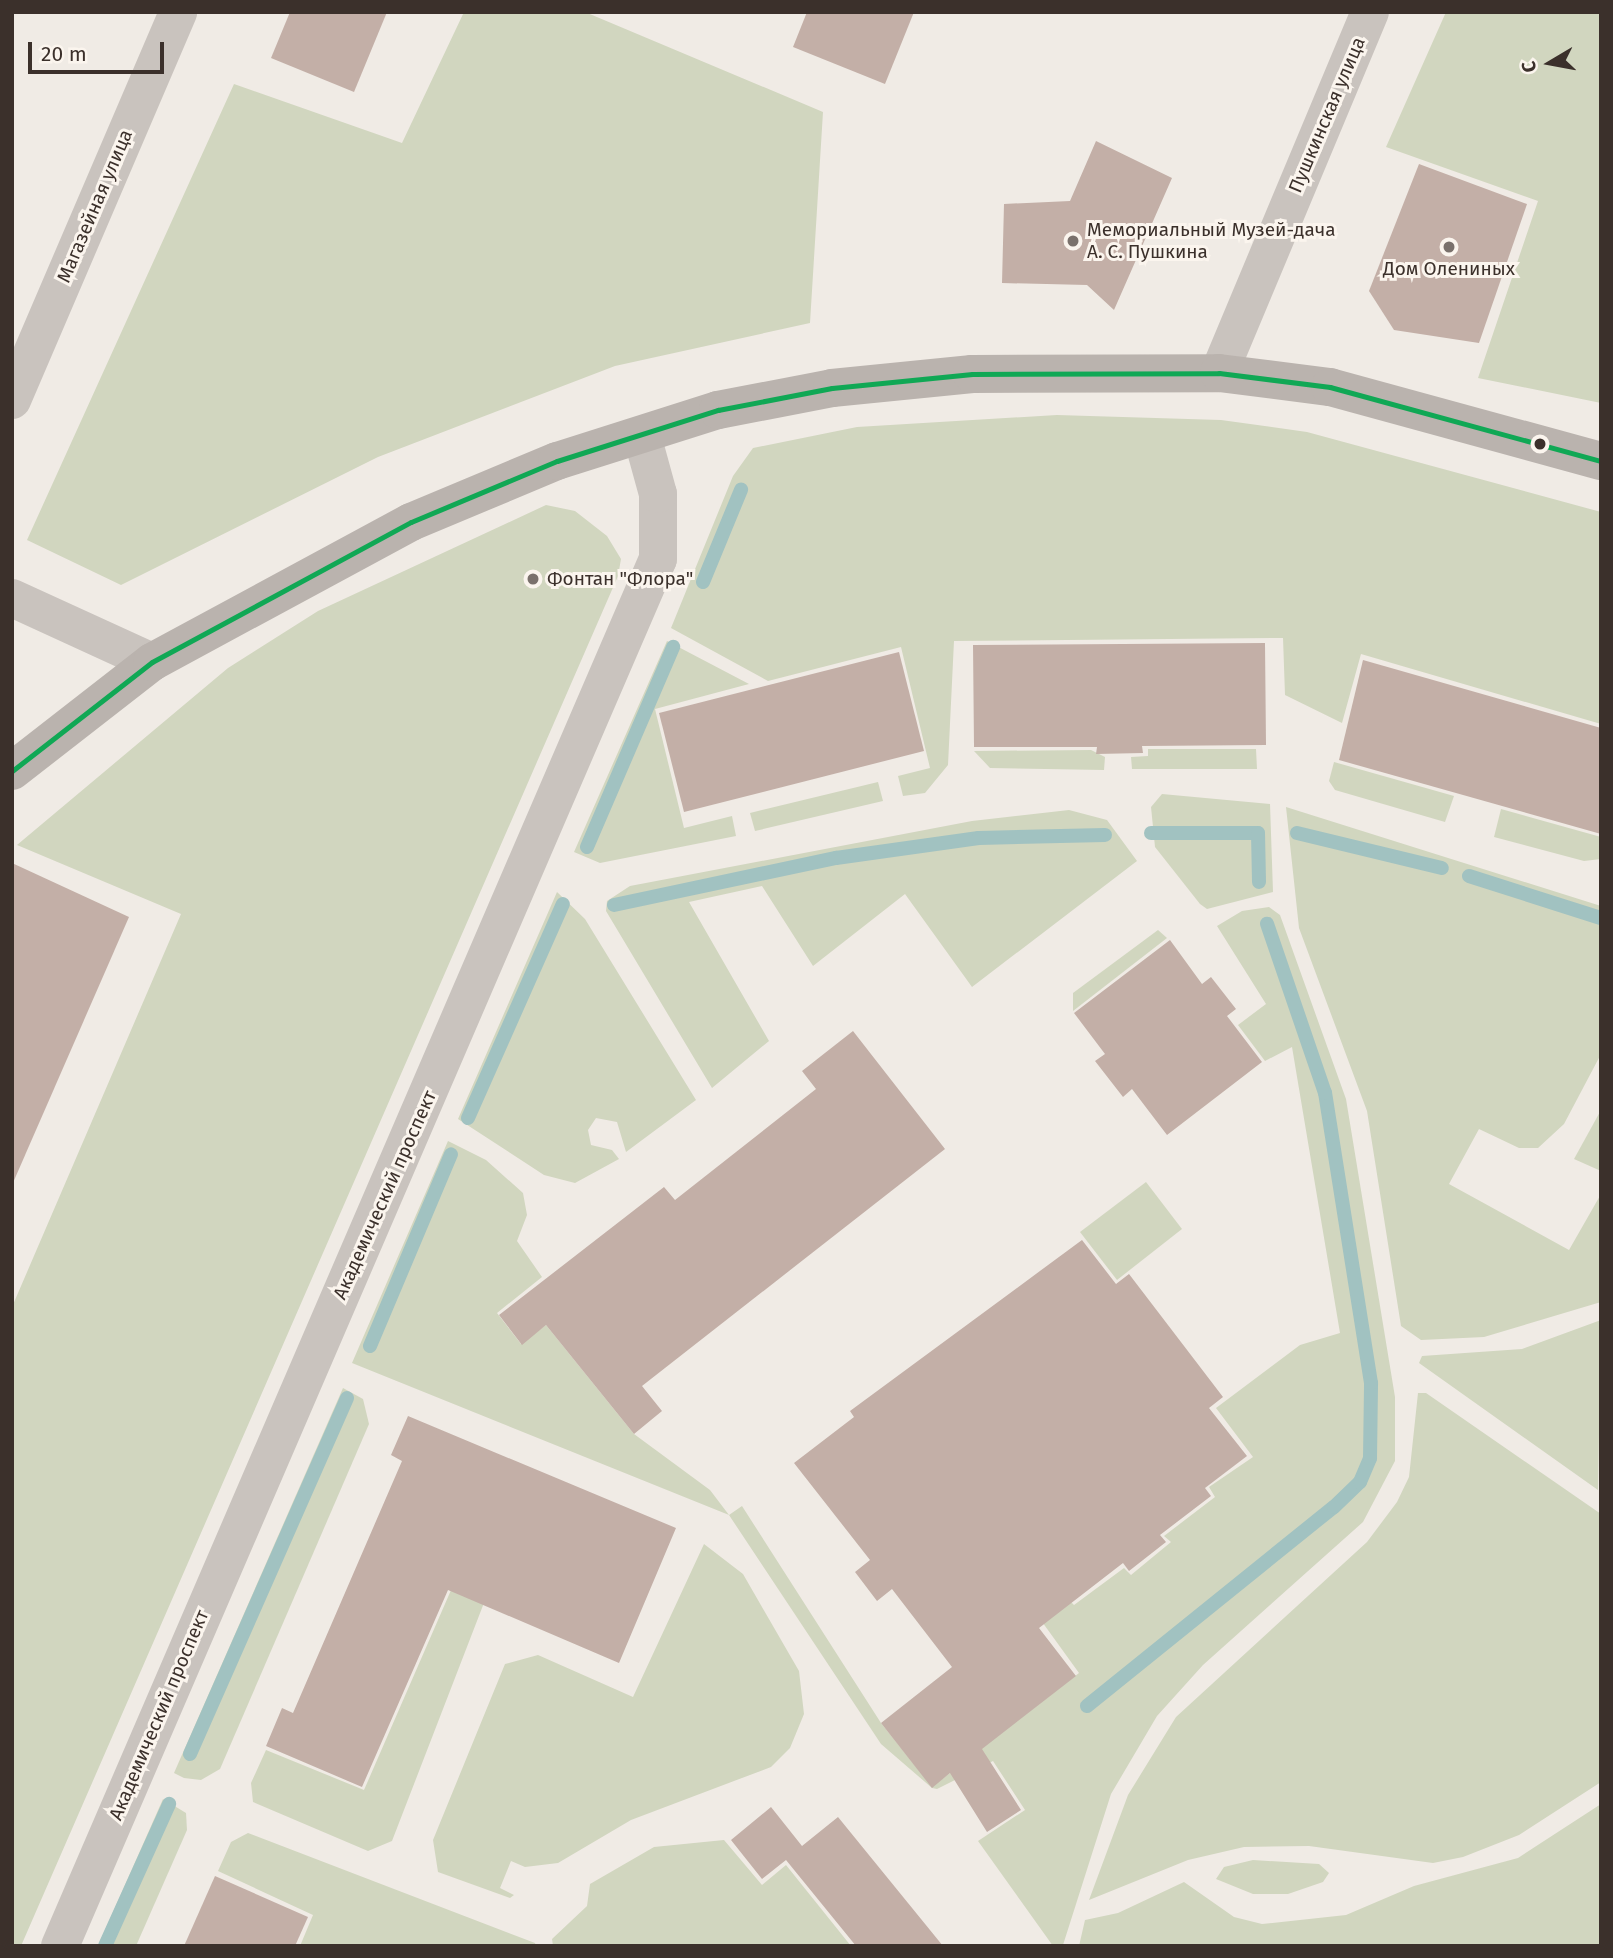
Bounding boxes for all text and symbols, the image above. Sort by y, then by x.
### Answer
scale bar [32,28,168,72]
north arrow [1515,28,1585,98]
street label: Пушкинская улица [1284,34,1370,196]
text: 20 m [41,41,87,67]
text: С [1517,59,1541,74]
street label: Магазейная улица [52,126,138,286]
place label: Мемориальный Музей-дача А. С. Пушкина [1087,219,1336,263]
marker: Мемориальный Музей-дача А. С. Пушкина [1065,233,1081,249]
marker: Дом Олениных [1441,239,1457,255]
place label: Дом Олениных [1383,258,1515,280]
unlabelled marker [1533,437,1547,451]
place label: Фонтан "Флора" [547,568,693,590]
marker: Фонтан "Флора" [525,571,541,587]
street label: Академический проспект [329,1087,441,1303]
street label: Академический проспект [104,1606,214,1824]

